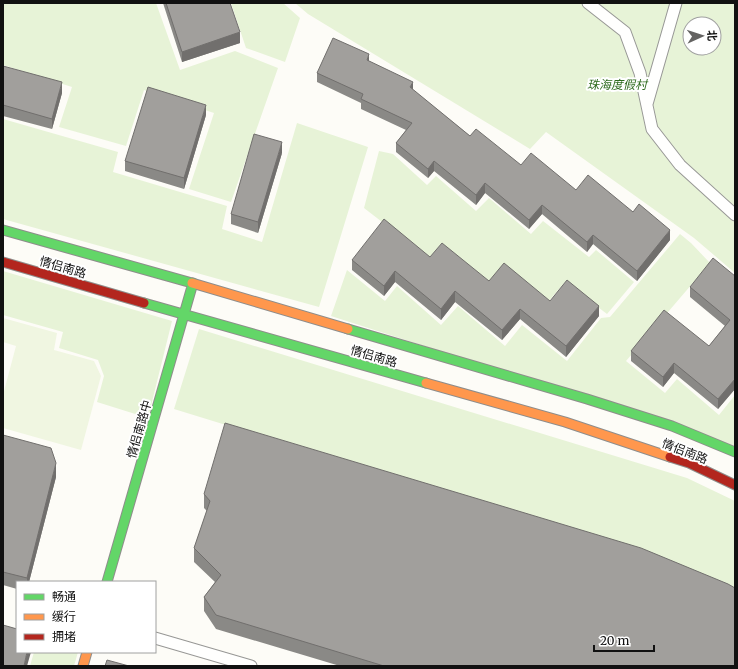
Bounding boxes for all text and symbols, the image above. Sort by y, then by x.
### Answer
north arrow [682,16,722,56]
text: 北 [705,30,719,41]
park label: 珠海度假村 [587,77,649,92]
street label: 情侣南路 [38,253,88,281]
street label: 情侣南路 [349,342,399,370]
street label: 情侣南路中 [124,398,154,460]
street label: 情侣南路 [660,435,710,467]
legend [16,581,156,653]
text: 畅通 [52,589,76,604]
text: 缓行 [52,609,76,624]
scale bar [594,627,654,653]
text: 拥堵 [52,629,76,644]
text: 20 m [600,633,629,648]

